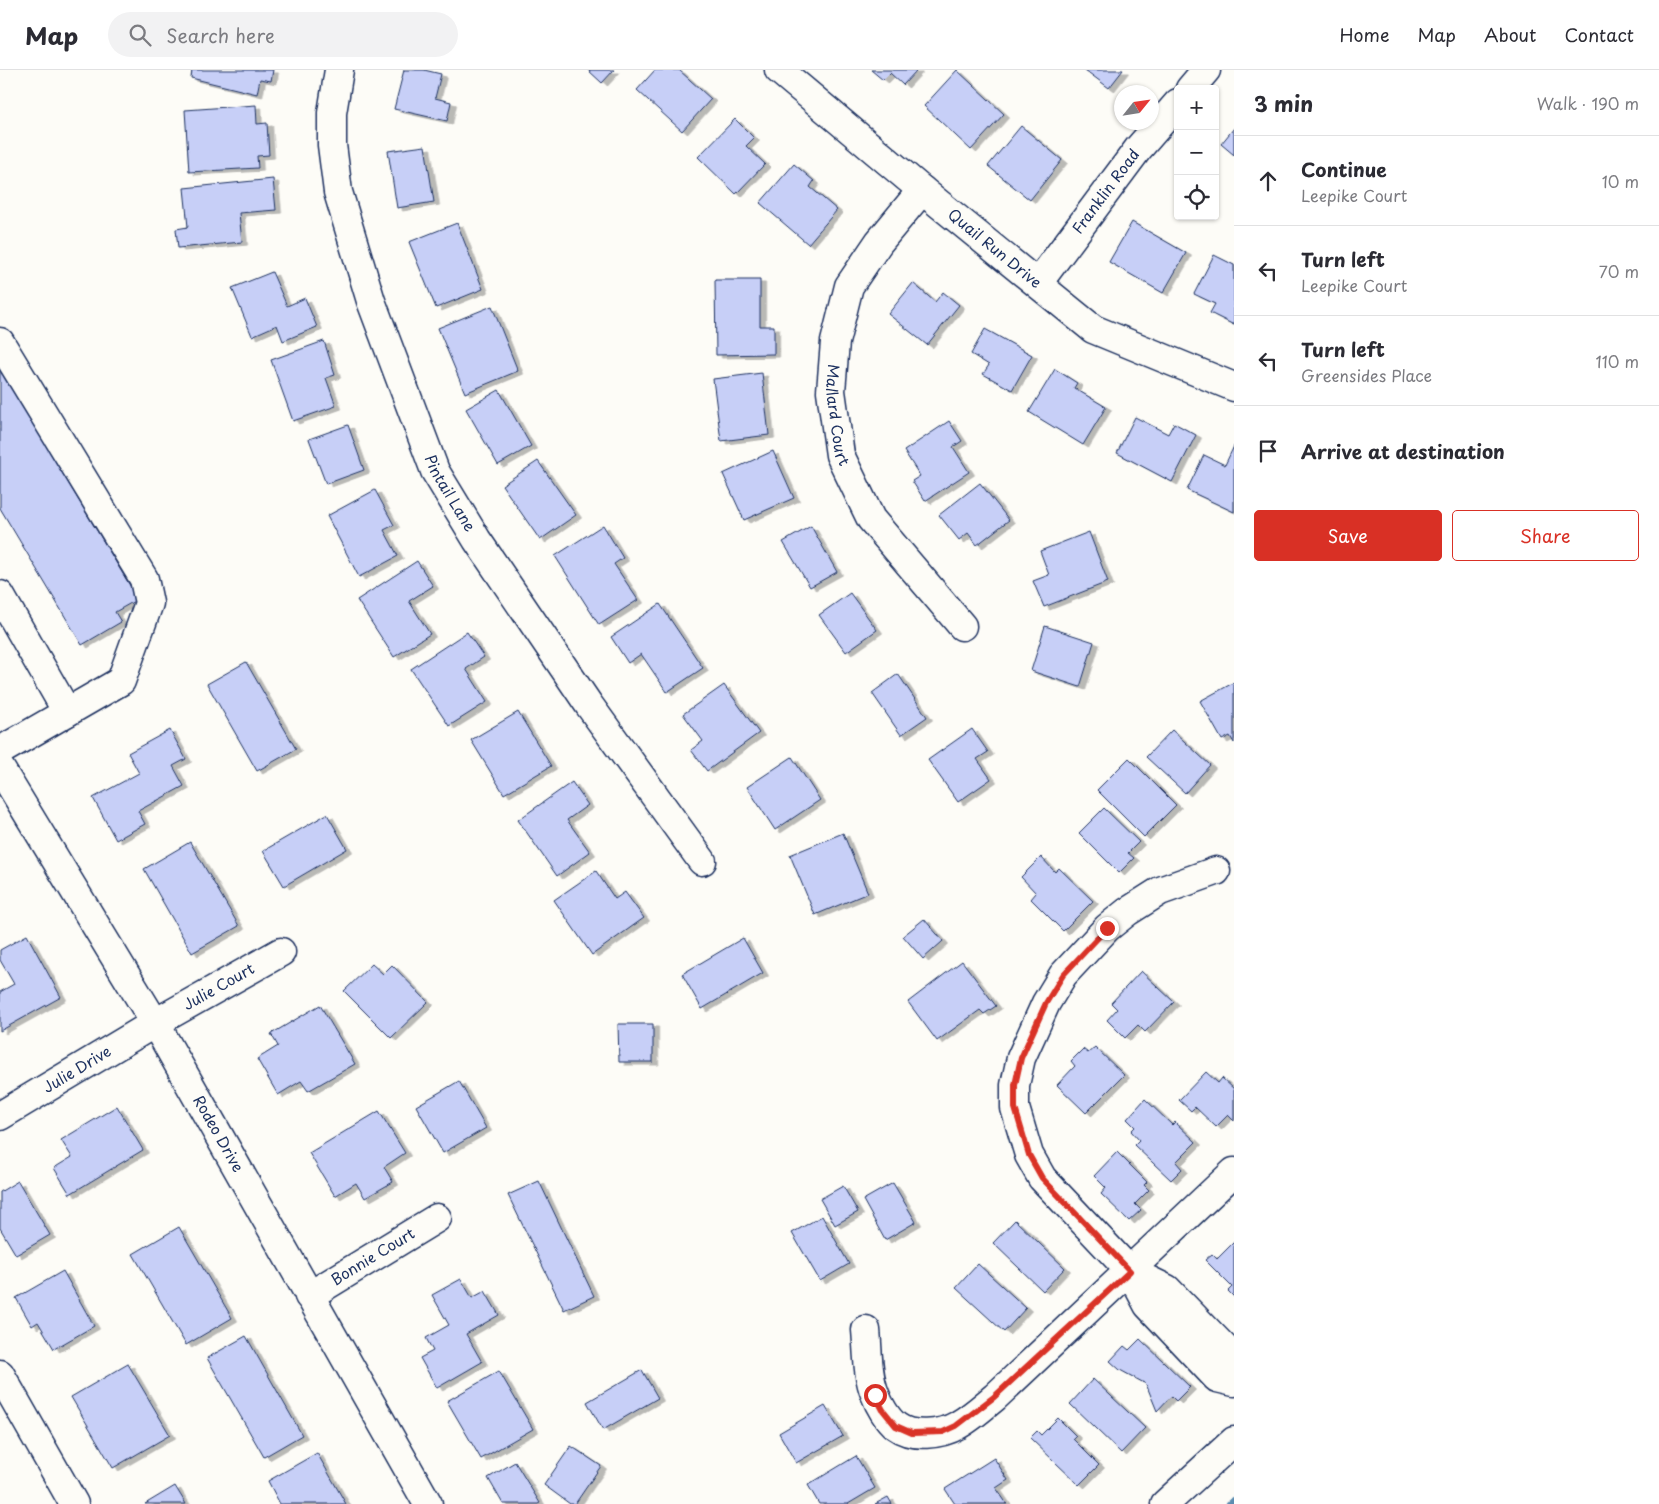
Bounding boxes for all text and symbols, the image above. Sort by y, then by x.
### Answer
search box [108,12,458,57]
text: Map [25,17,78,53]
icon: search [126,21,154,49]
text: Search here [166,21,275,49]
text: Home [1339,21,1389,48]
text: Map [1417,21,1456,48]
text: About [1484,21,1536,48]
text: Contact [1564,21,1634,48]
north arrow [1114,85,1159,130]
map controls [1174,85,1219,220]
button: + [1174,85,1219,130]
text: 3 min [1254,87,1313,119]
text: Walk · 190 m [1537,91,1639,115]
button: − [1174,130,1219,175]
street label: Franklin Road [1066,144,1144,238]
text: Continue [1301,155,1387,183]
icon: ahead [1254,167,1282,195]
text: 10 m [1602,169,1639,193]
button: locate [1174,175,1219,220]
text: Leepike Court [1301,183,1407,207]
street label: Quail Run Drive [943,202,1047,293]
text: Turn left [1301,245,1385,273]
icon: left [1254,257,1282,285]
text: 70 m [1599,259,1639,283]
text: Leepike Court [1301,273,1407,297]
text: Turn left [1301,335,1385,363]
icon: left [1254,347,1282,375]
text: 110 m [1596,349,1639,373]
street label: Mallard Court [821,363,856,469]
text: Greensides Place [1301,363,1432,387]
icon: arrive [1254,437,1282,465]
text: Arrive at destination [1301,437,1505,465]
street label: Pintail Lane [420,451,482,536]
button: Save [1254,510,1442,561]
button: Share [1452,510,1639,561]
route end [1096,917,1119,940]
street label: Julie Court [178,956,258,1015]
street label: Julie Drive [38,1039,115,1098]
street label: Rodeo Drive [188,1091,250,1176]
street label: Bonnie Court [326,1221,419,1290]
route start [864,1384,887,1407]

